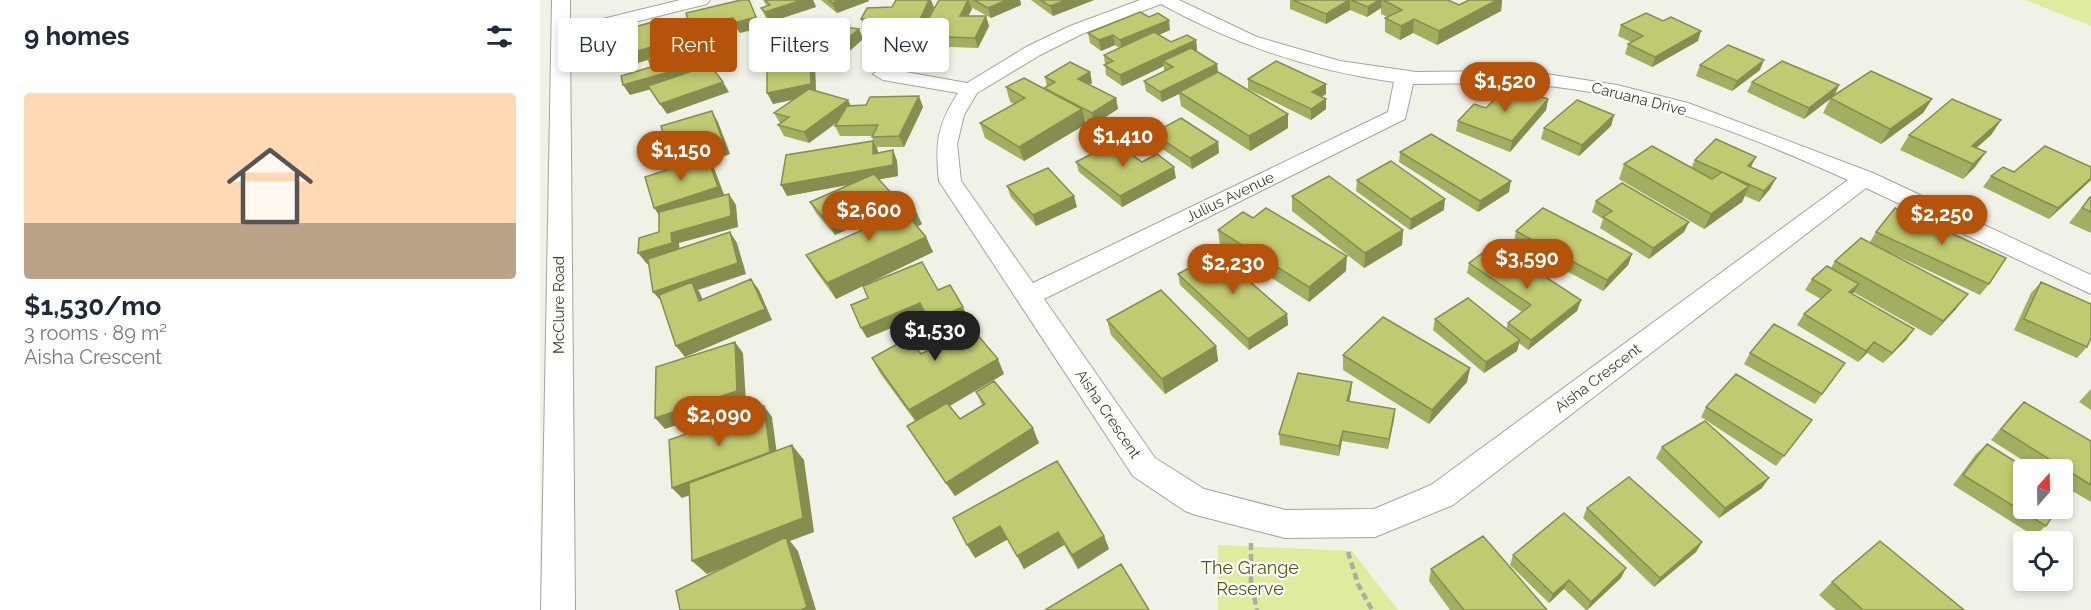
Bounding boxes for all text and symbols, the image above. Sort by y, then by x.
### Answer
chip: Buy [558,18,638,72]
chip: Rent [650,18,737,72]
chip: Filters [749,18,850,72]
chip: New [862,18,949,72]
icon: filters [483,20,516,53]
text: 9 homes [24,21,130,51]
pin: $1,520 [1456,62,1554,113]
text: $1,520 [1474,69,1536,93]
street label: Caruana Drive [1590,78,1689,120]
pin: $1,410 [1074,117,1172,168]
text: $1,410 [1093,124,1153,148]
pin: $1,150 [632,131,730,182]
icon: home [216,132,324,240]
text: $1,150 [651,138,711,162]
street label: Julius Avenue [1183,168,1277,226]
pin: $2,600 [820,191,918,242]
pin: $2,250 [1893,195,1991,246]
text: $2,600 [836,198,902,222]
text: $2,250 [1910,202,1974,226]
pin: $3,590 [1478,239,1576,290]
pin: $2,230 [1184,244,1282,295]
text: $3,590 [1495,246,1559,270]
text: $2,230 [1201,251,1265,275]
street label: McClure Road [550,256,568,354]
text: $1,530/mo [24,291,161,321]
pin: $1,530 [886,311,984,362]
text: $1,530 [904,318,966,342]
text: 3 rooms · 89 m² [24,321,167,345]
street label: Aisha Crescent [1551,340,1645,416]
text: Aisha Crescent [24,345,162,369]
street label: Aisha Crescent [1072,366,1144,462]
pin: $2,090 [670,396,768,447]
text: $2,090 [687,403,751,427]
north arrow [2013,459,2073,519]
map controls [2013,459,2073,591]
button: locate [2013,531,2073,591]
park label: The Grange Reserve [1201,557,1299,599]

